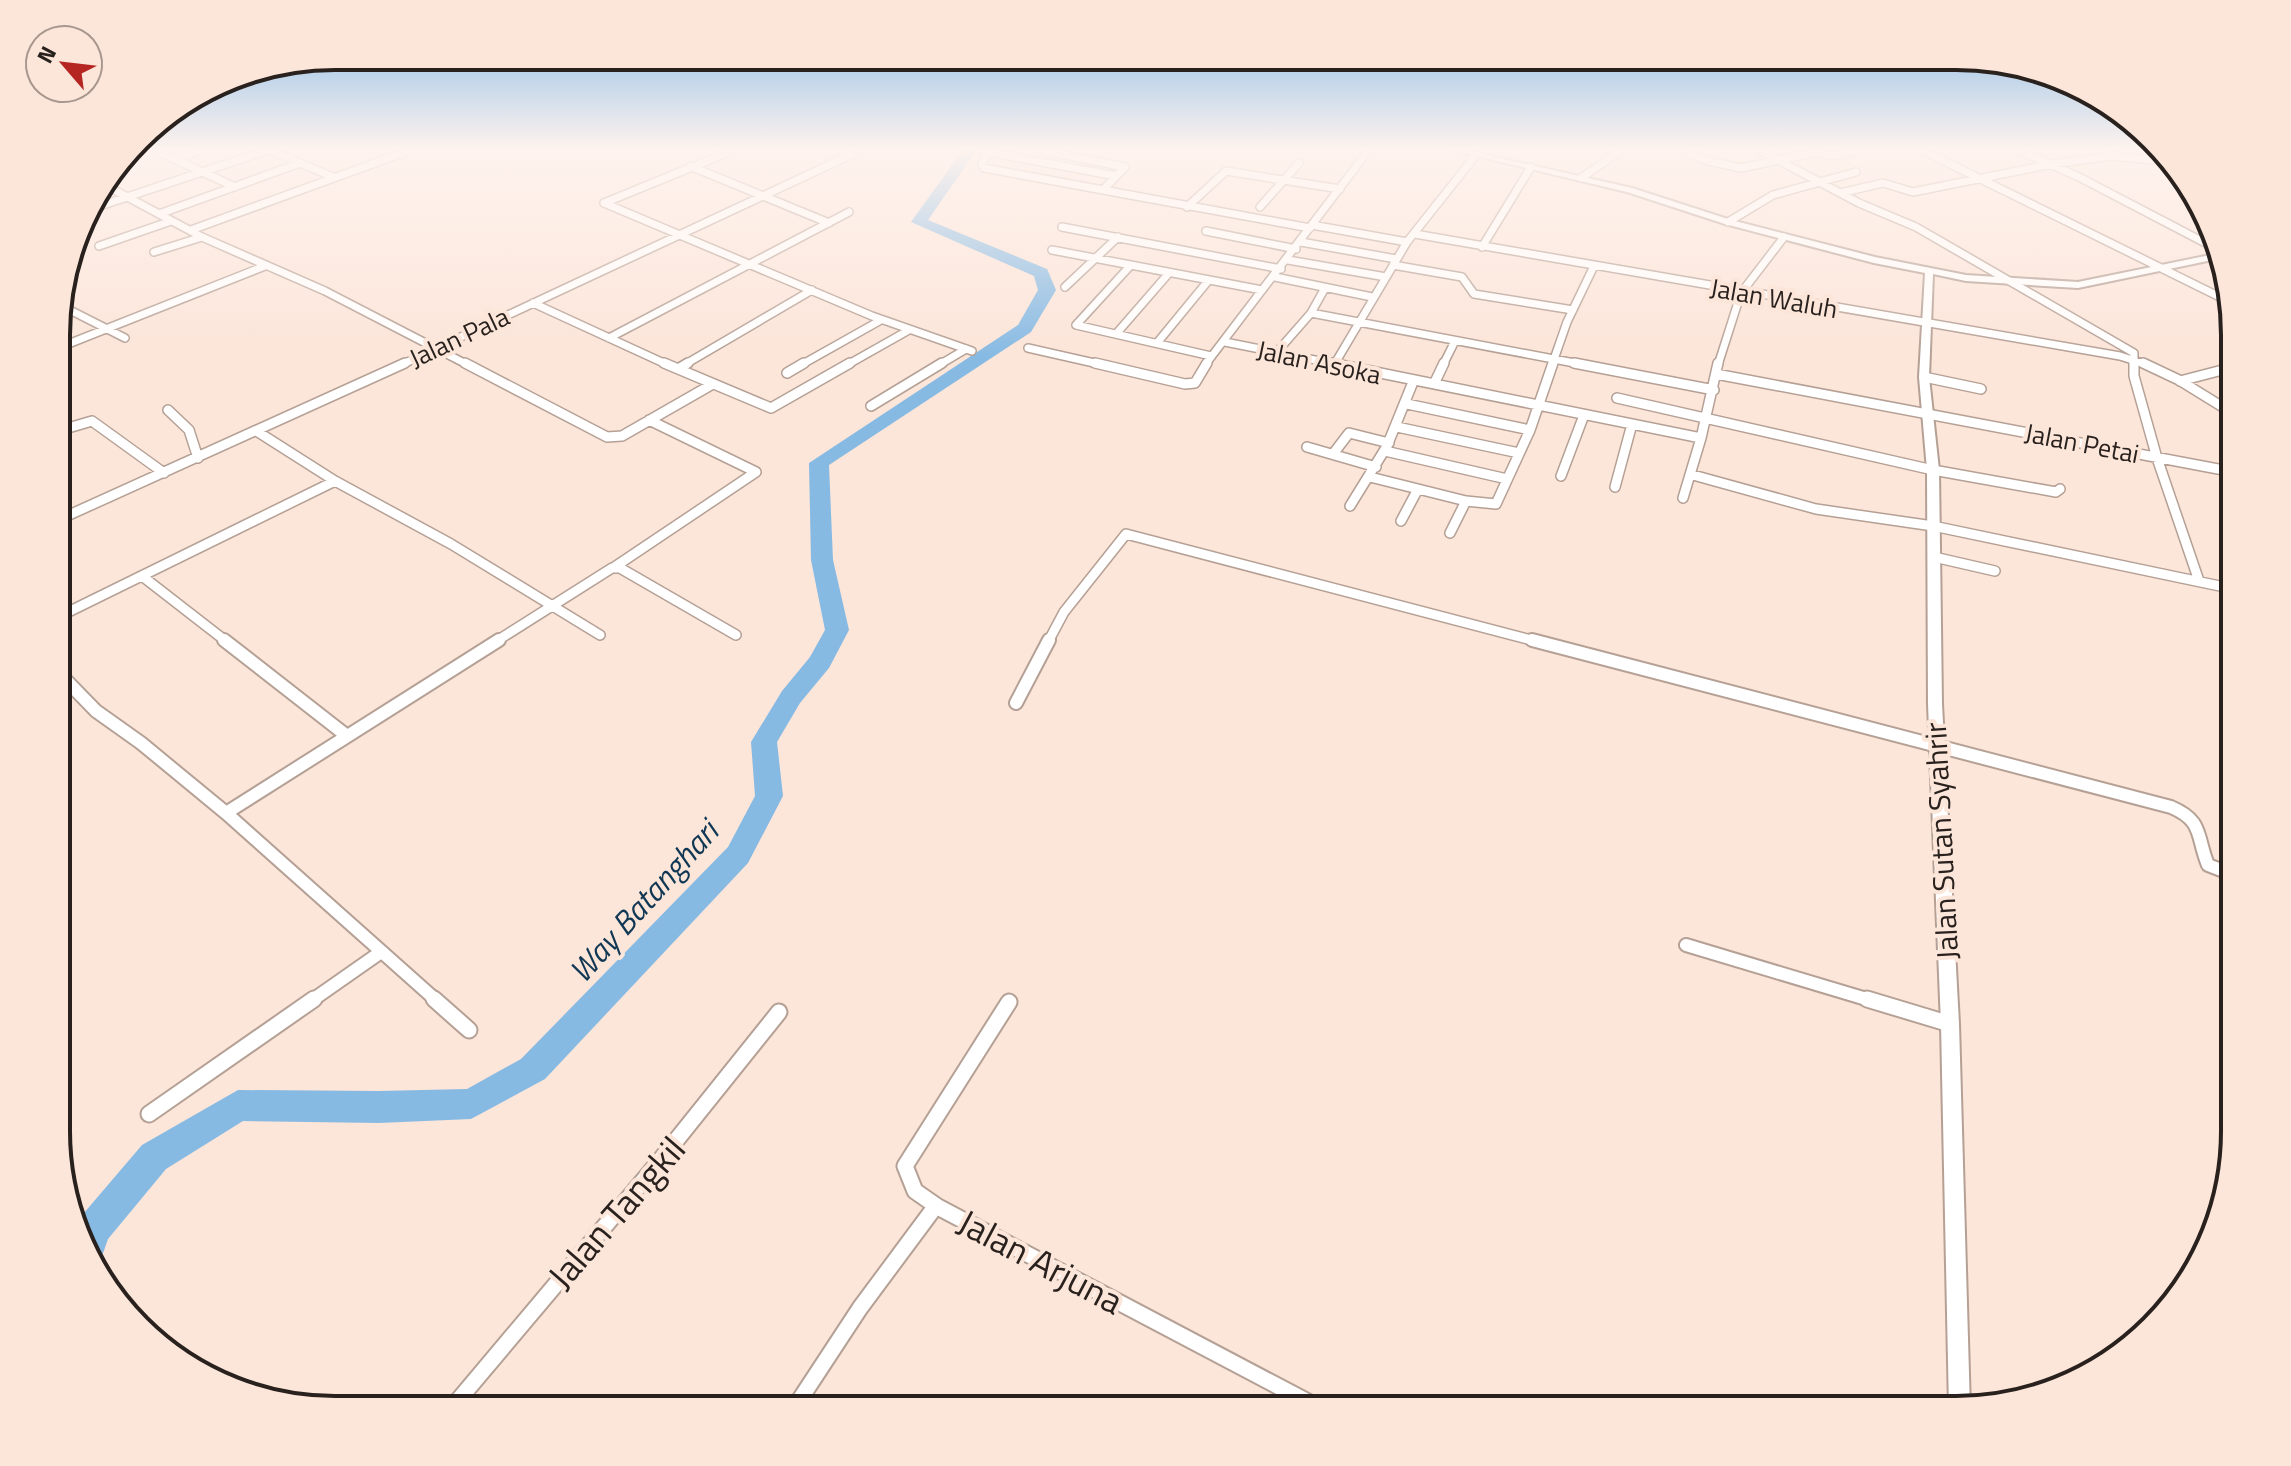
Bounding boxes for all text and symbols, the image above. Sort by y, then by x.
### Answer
north arrow [24,24,104,104]
text: N [28,40,65,69]
street label: Jalan Waluh [1707,268,1841,328]
street label: Jalan Pala [402,297,516,377]
street label: Jalan Asoka [1253,330,1385,394]
street label: Jalan Petai [2022,413,2142,473]
street label: Jalan Sutan Syahrir [1912,721,1970,961]
water label: Way Batanghari [557,807,731,993]
street label: Jalan Tangkil [534,1123,698,1301]
street label: Jalan Arjuna [948,1194,1134,1328]

